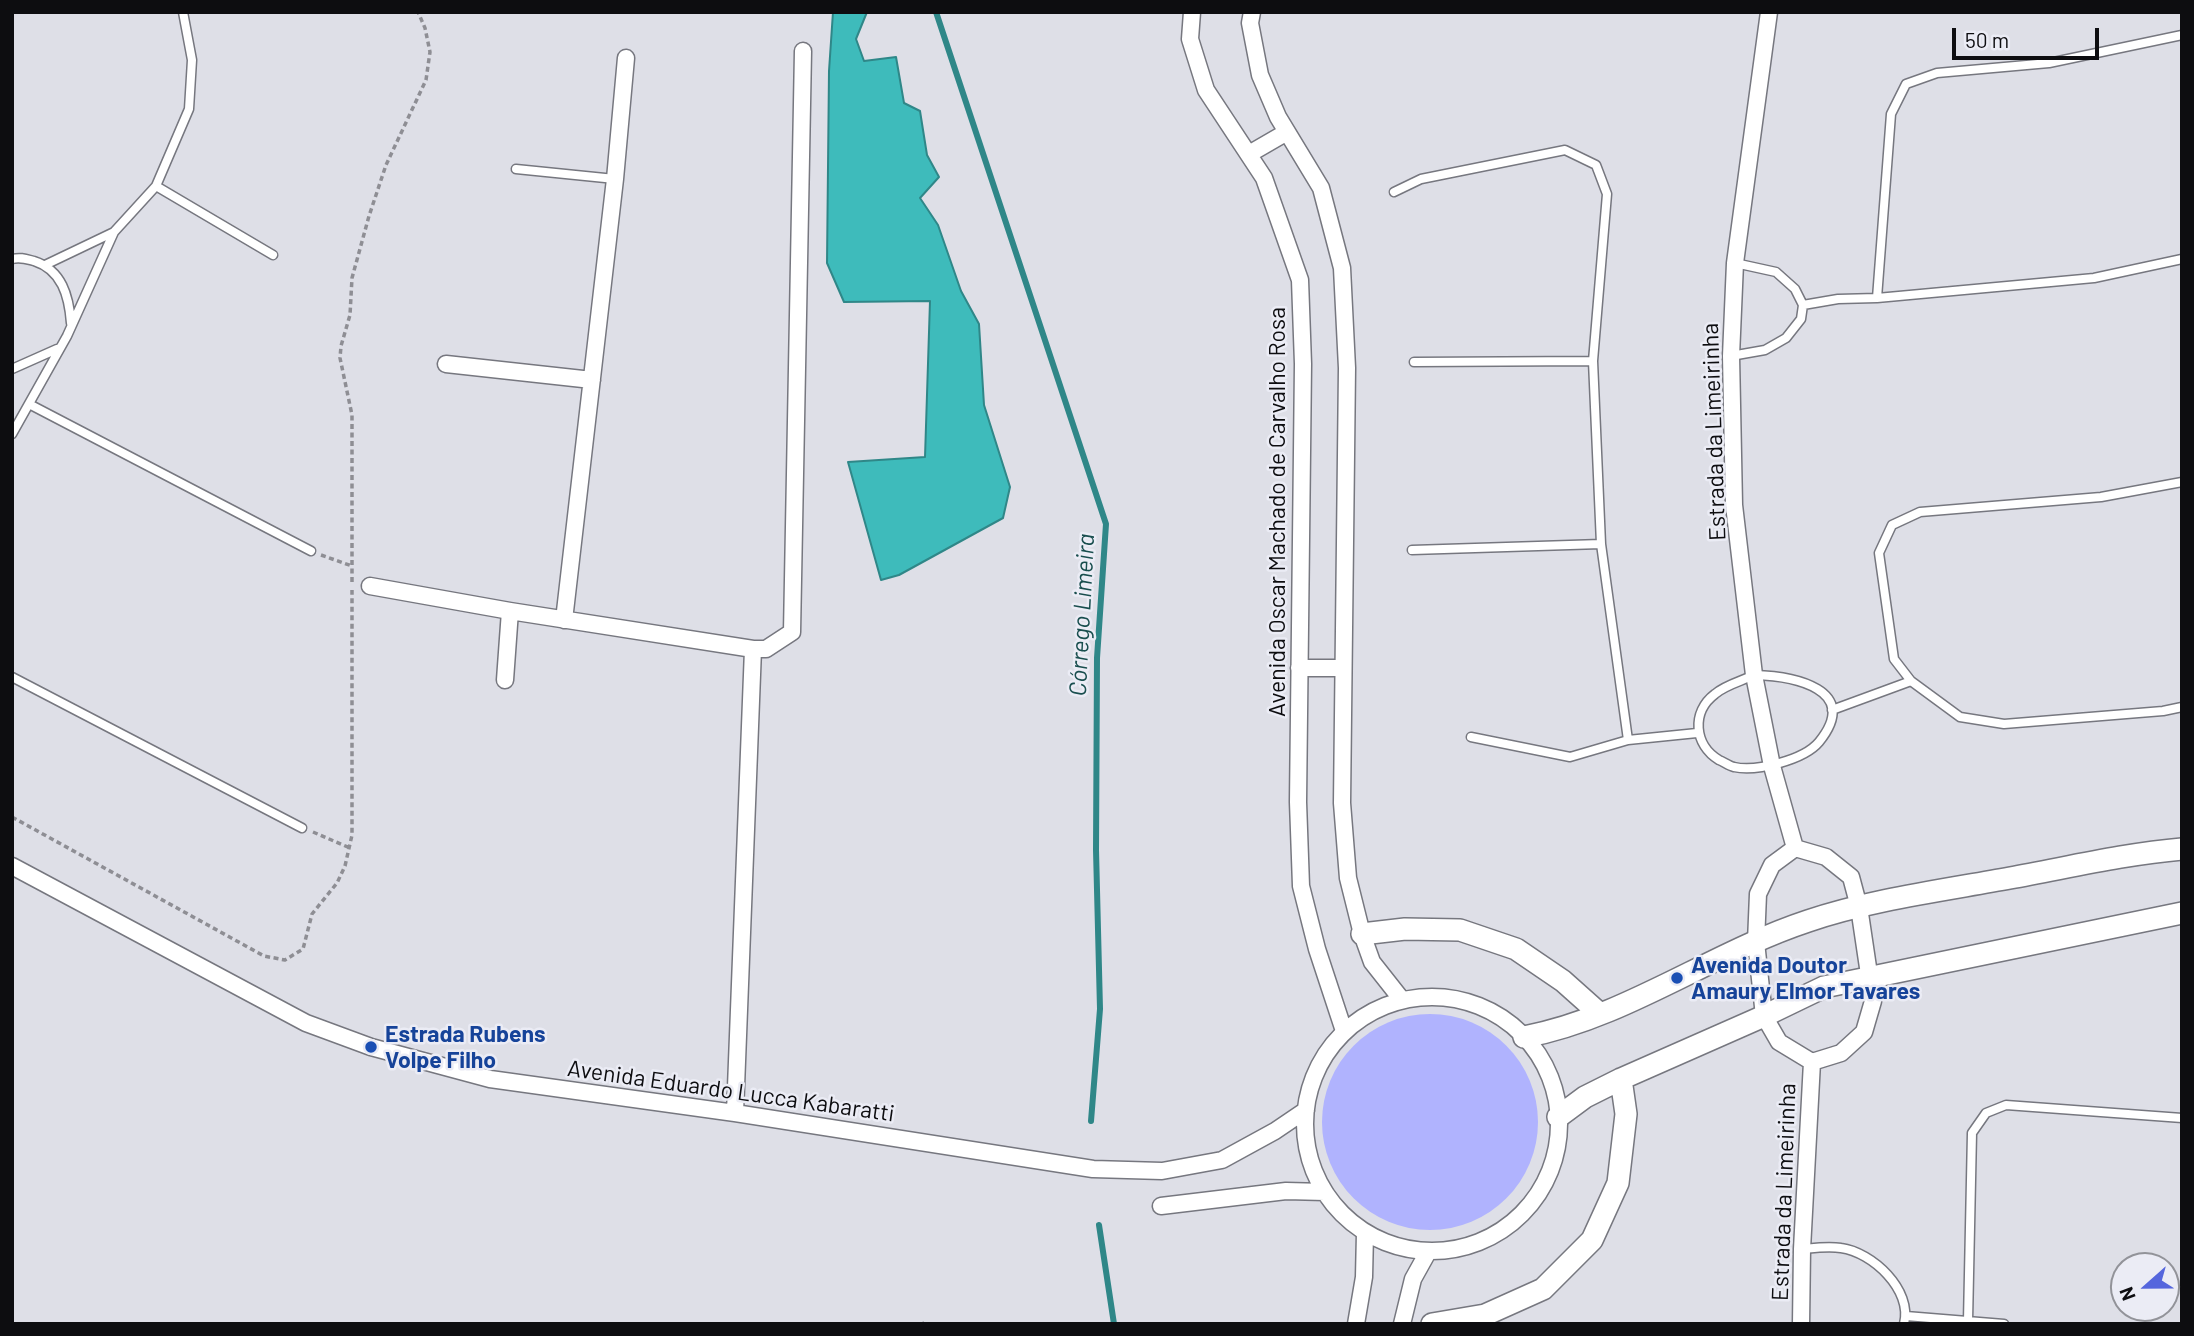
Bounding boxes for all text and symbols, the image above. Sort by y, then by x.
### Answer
scale bar [1956,14,2103,58]
text: 50 m [1965,27,2009,52]
street label: Avenida Oscar Machado de Carvalho Rosa [1263,307,1291,717]
street label: Estrada da Limeirinha [1696,323,1732,541]
water label: Córrego Limeira [1063,533,1101,697]
place label: Avenida Doutor Amaury Elmor Tavares [1691,951,1920,1005]
marker: Avenida Doutor Amaury Elmor Tavares [1669,970,1685,986]
place label: Estrada Rubens Volpe Filho [385,1020,546,1074]
marker: Estrada Rubens Volpe Filho [363,1039,379,1055]
street label: Avenida Eduardo Lucca Kabaratti [566,1054,896,1128]
street label: Estrada da Limeirinha [1766,1083,1802,1301]
north arrow [2110,1252,2180,1322]
text: N [2114,1284,2140,1304]

